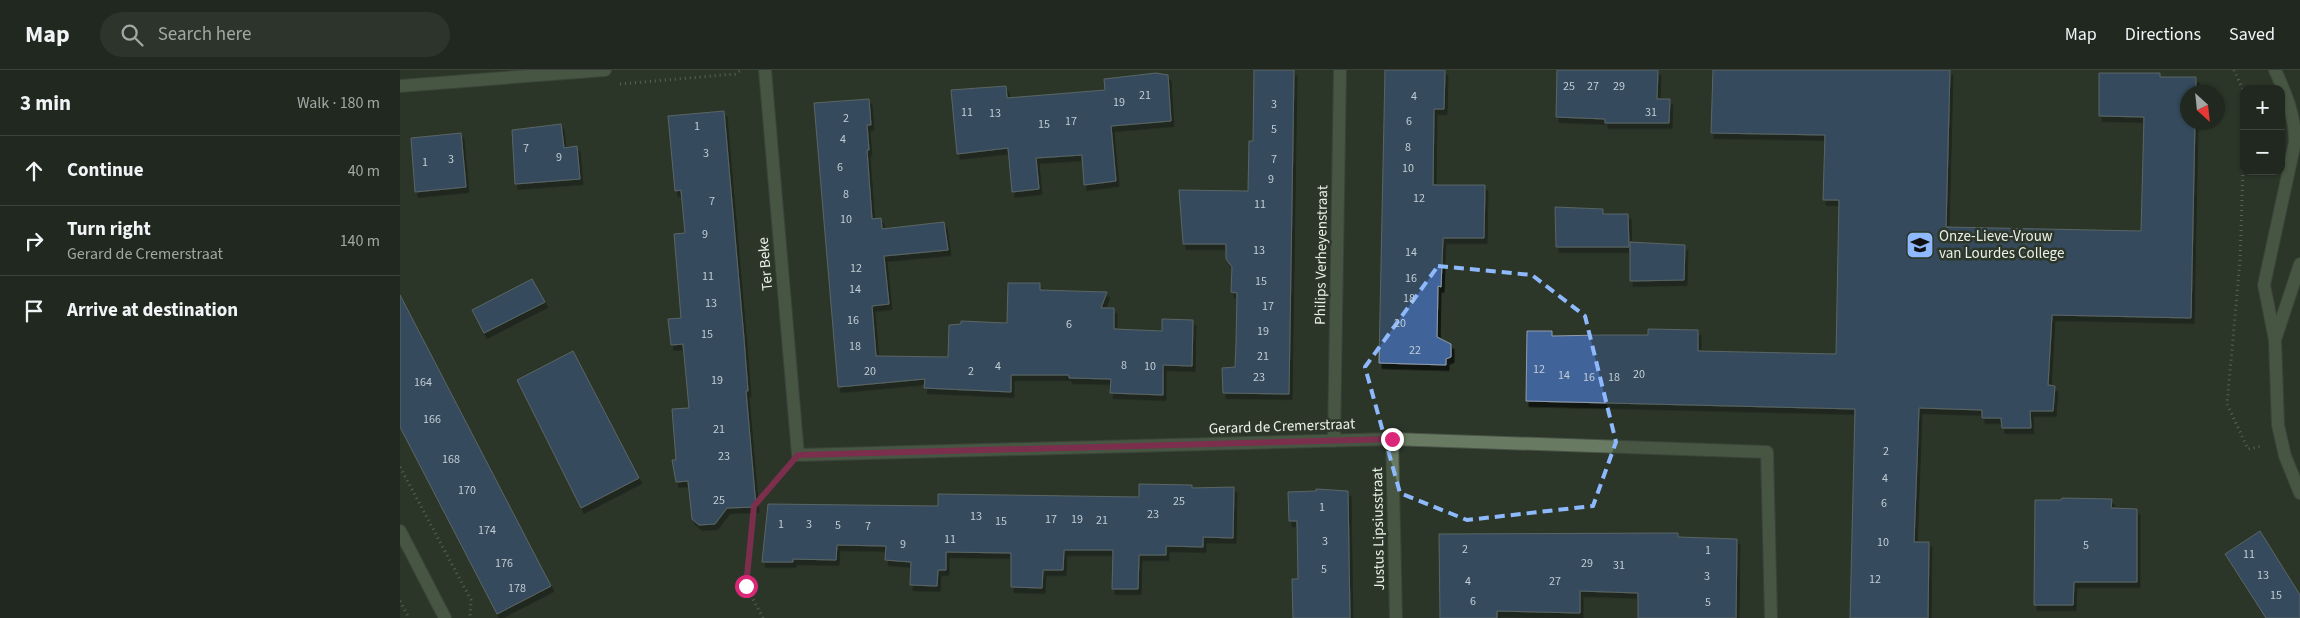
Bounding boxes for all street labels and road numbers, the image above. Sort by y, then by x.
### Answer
street label: Philips Verheyenstraat [1310,185,1333,325]
street label: Ter Beke [753,236,778,292]
street label: Gerard de Cremerstraat [1209,413,1355,440]
street label: Justus Lipsiusstraat [1367,467,1390,591]

